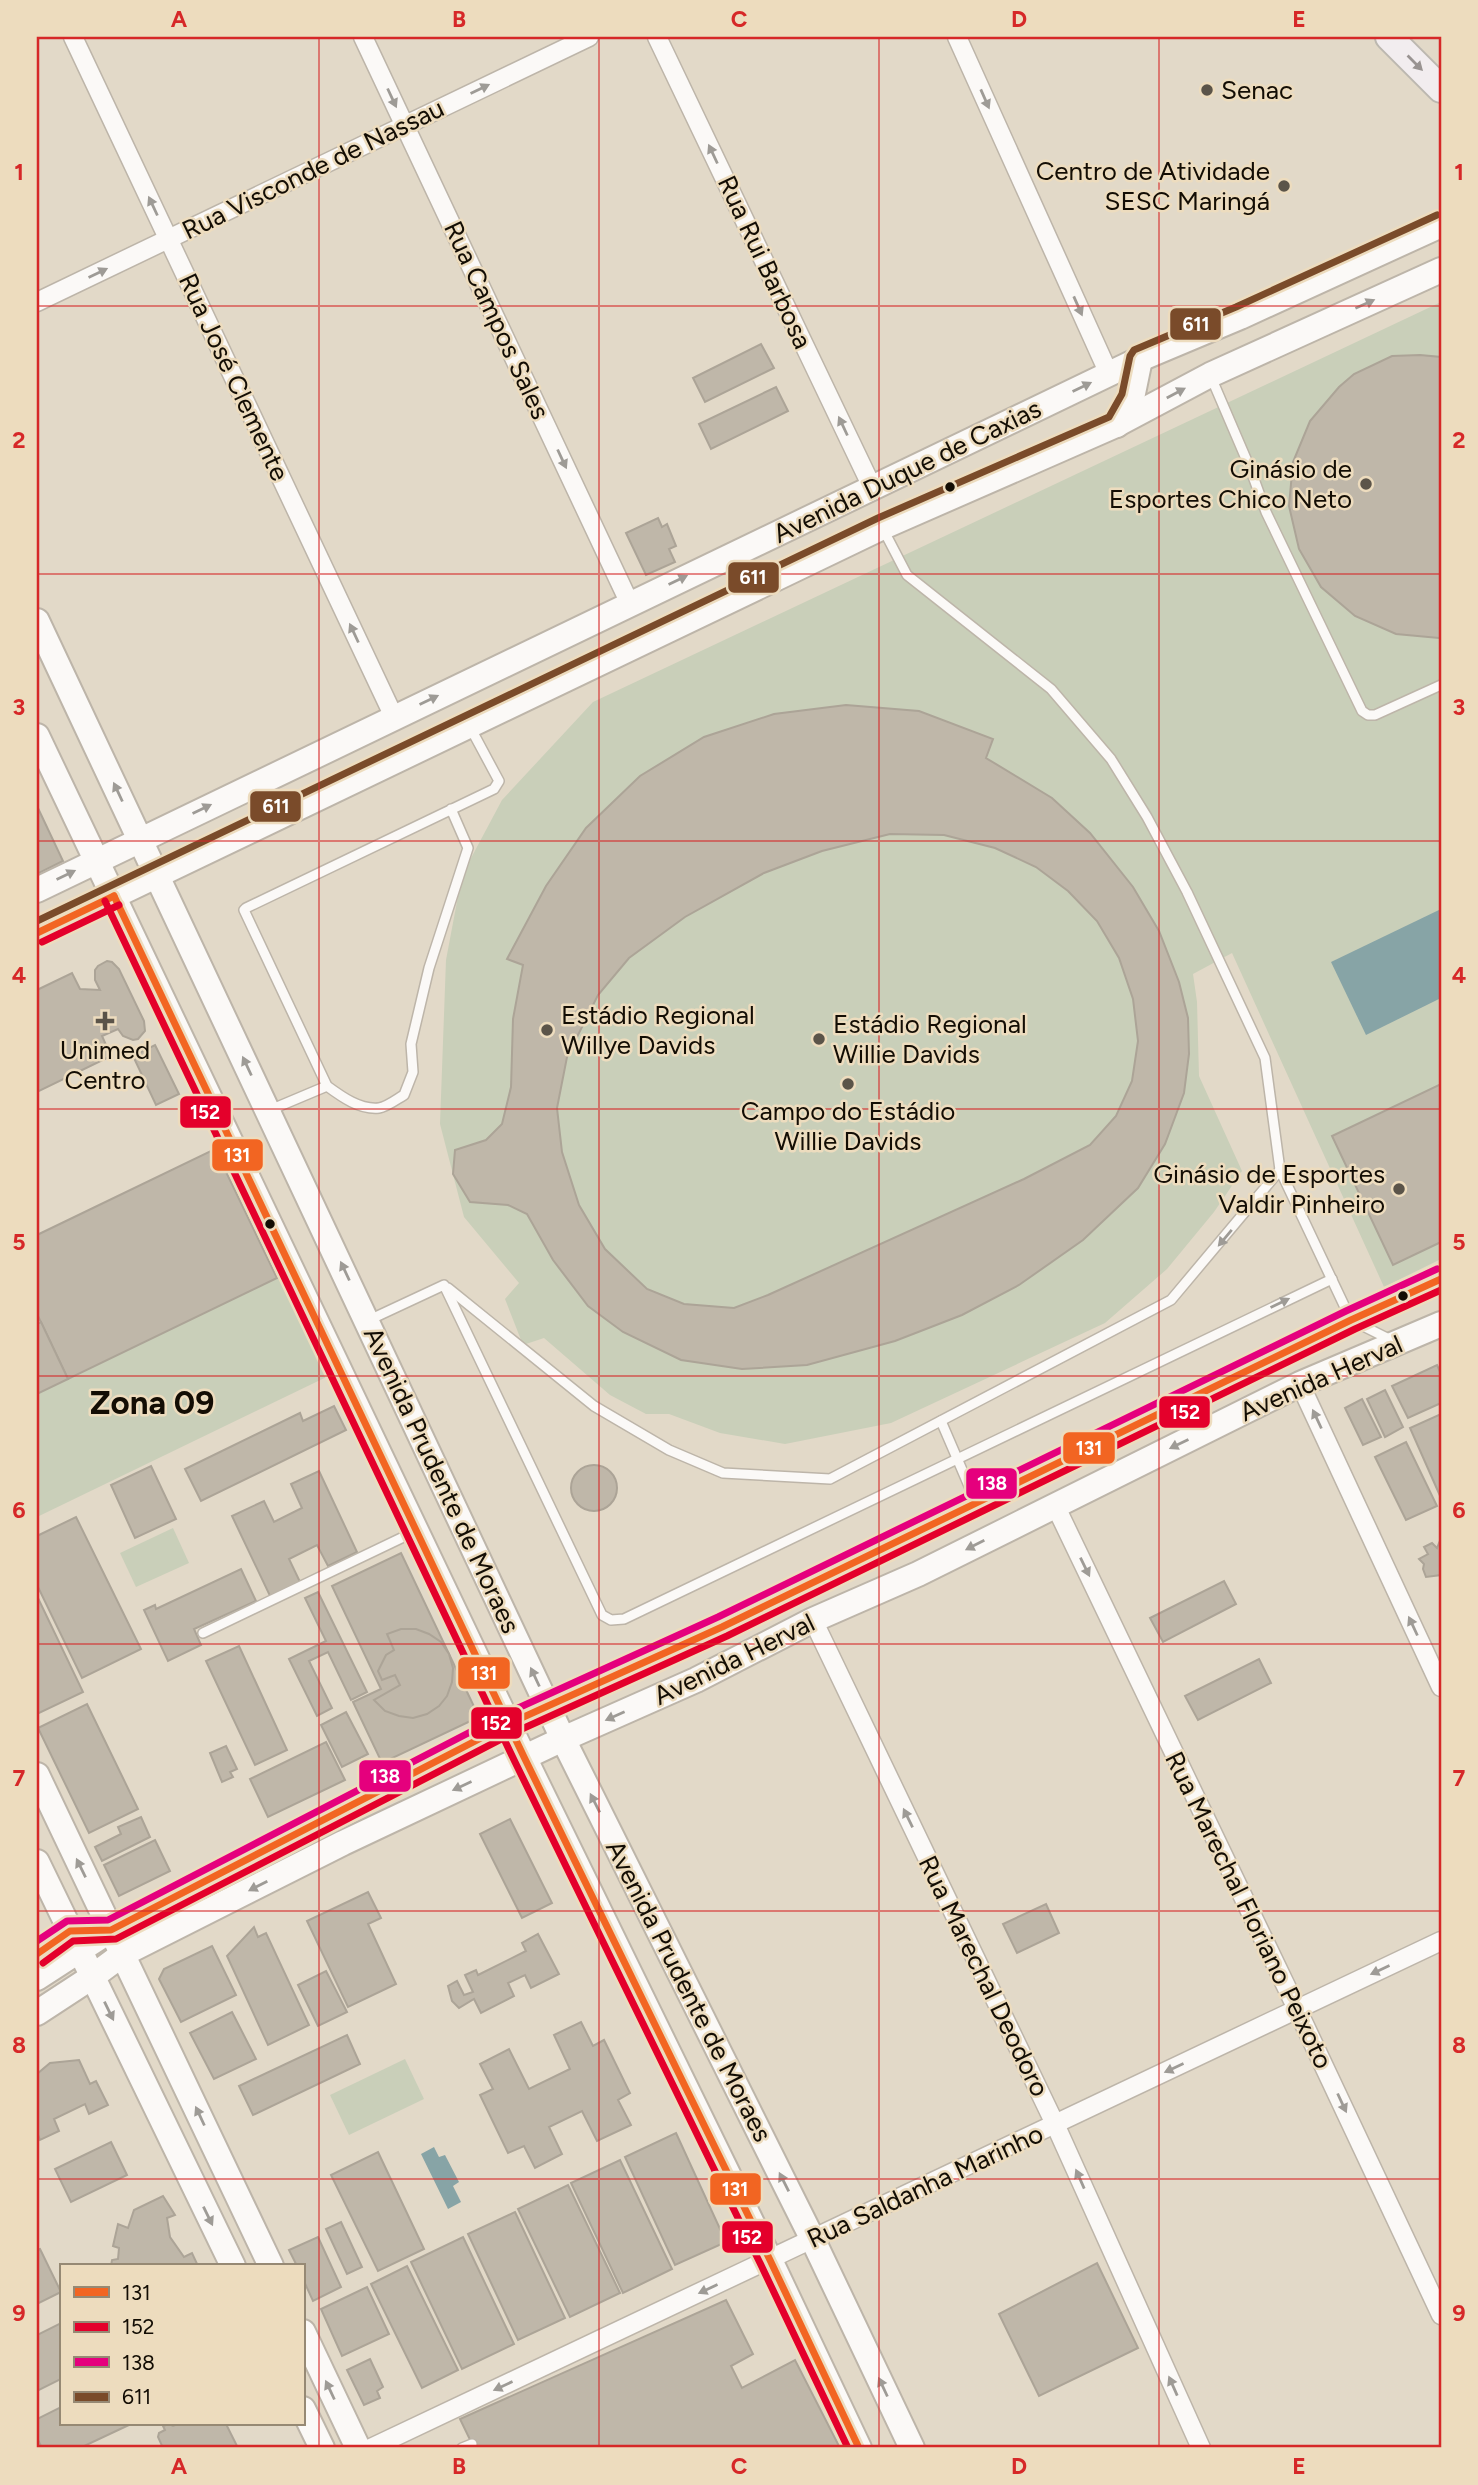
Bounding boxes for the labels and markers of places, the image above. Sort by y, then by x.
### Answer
place label: Senac [1221,74,1293,106]
marker: Senac [1199,82,1215,98]
place label: Centro de Atividade SESC Maringá [1036,155,1270,217]
marker: Centro de Atividade SESC Maringá [1276,178,1292,194]
place label: Ginásio de Esportes Chico Neto [1109,453,1352,515]
marker: Ginásio de Esportes Chico Neto [1358,476,1374,492]
unlabelled marker [943,480,957,494]
place label: Estádio Regional Willye Davids [561,999,755,1061]
place label: Estádio Regional Willie Davids [833,1008,1027,1070]
marker: Unimed Centro [95,1011,115,1031]
marker: Estádio Regional Willye Davids [539,1022,555,1038]
marker: Estádio Regional Willie Davids [811,1031,827,1047]
place label: Unimed Centro [60,1034,150,1096]
marker: Campo do Estádio Willie Davids [840,1076,856,1092]
place label: Campo do Estádio Willie Davids [741,1095,955,1157]
place label: Ginásio de Esportes Valdir Pinheiro [1153,1158,1385,1220]
marker: Ginásio de Esportes Valdir Pinheiro [1391,1181,1407,1197]
unlabelled marker [263,1217,277,1231]
unlabelled marker [1396,1289,1410,1303]

